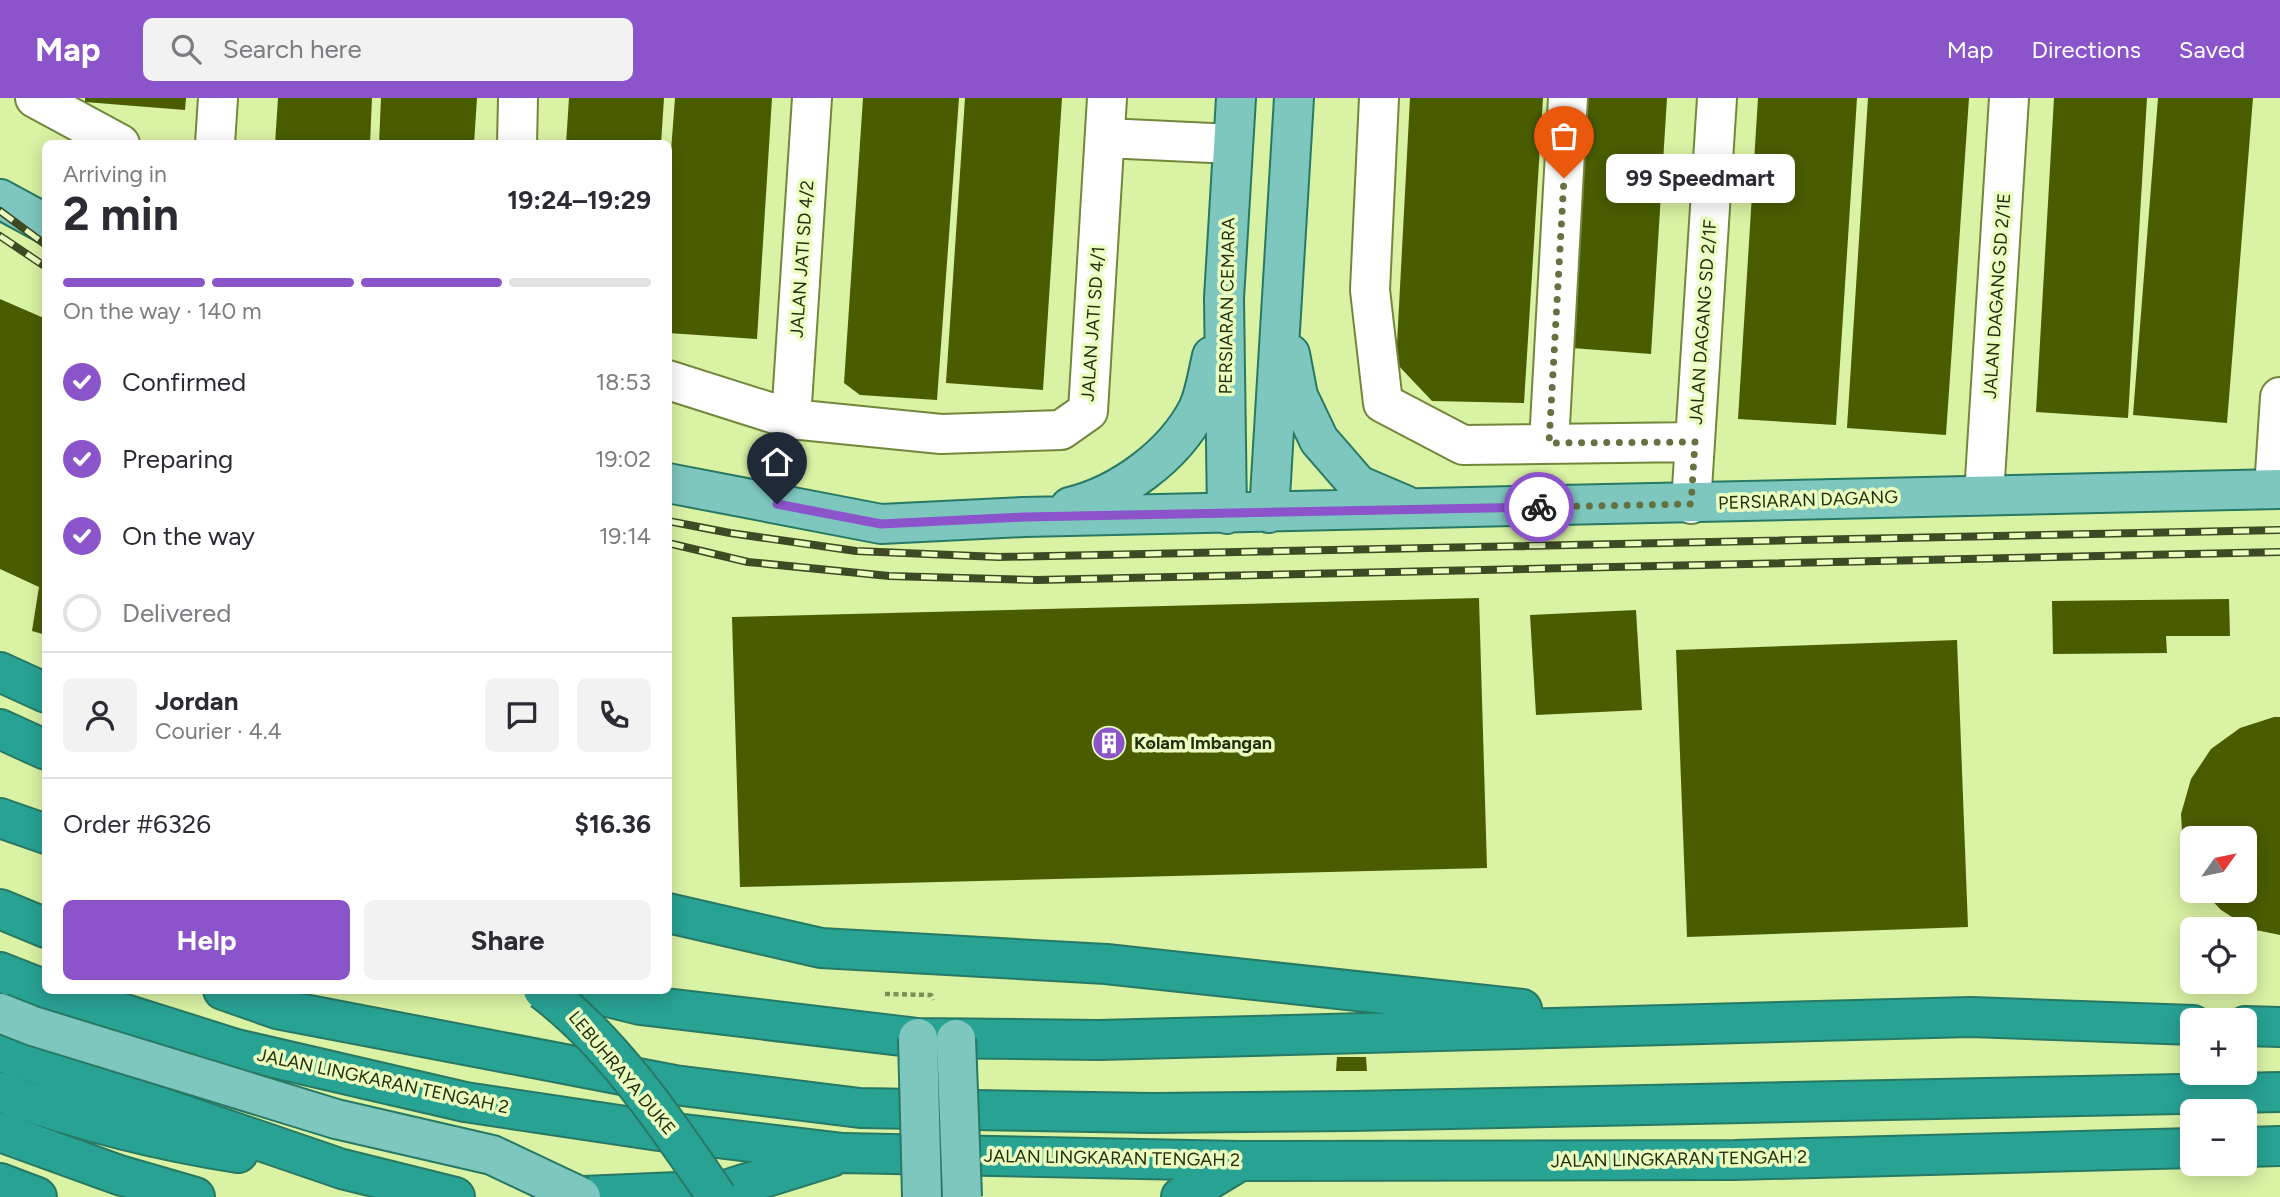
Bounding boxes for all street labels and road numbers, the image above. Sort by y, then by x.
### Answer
street label: JALAN JATI SD 4/2 [786,179,818,339]
street label: JALAN DAGANG SD 2/1E [1979,192,2015,400]
street label: PERSIARAN CEMARA [1214,217,1240,395]
street label: JALAN DAGANG SD 2/1F [1685,219,1721,425]
street label: JALAN JATI SD 4/1 [1077,246,1109,402]
street label: PERSIARAN DAGANG [1718,486,1899,514]
street label: LEBUHRAYA DUKE [564,1007,680,1139]
street label: JALAN LINGKARAN TENGAH 2 [255,1044,511,1118]
street label: JALAN LINGKARAN TENGAH 2 [984,1145,1240,1171]
street label: JALAN LINGKARAN TENGAH 2 [1551,1146,1807,1172]

